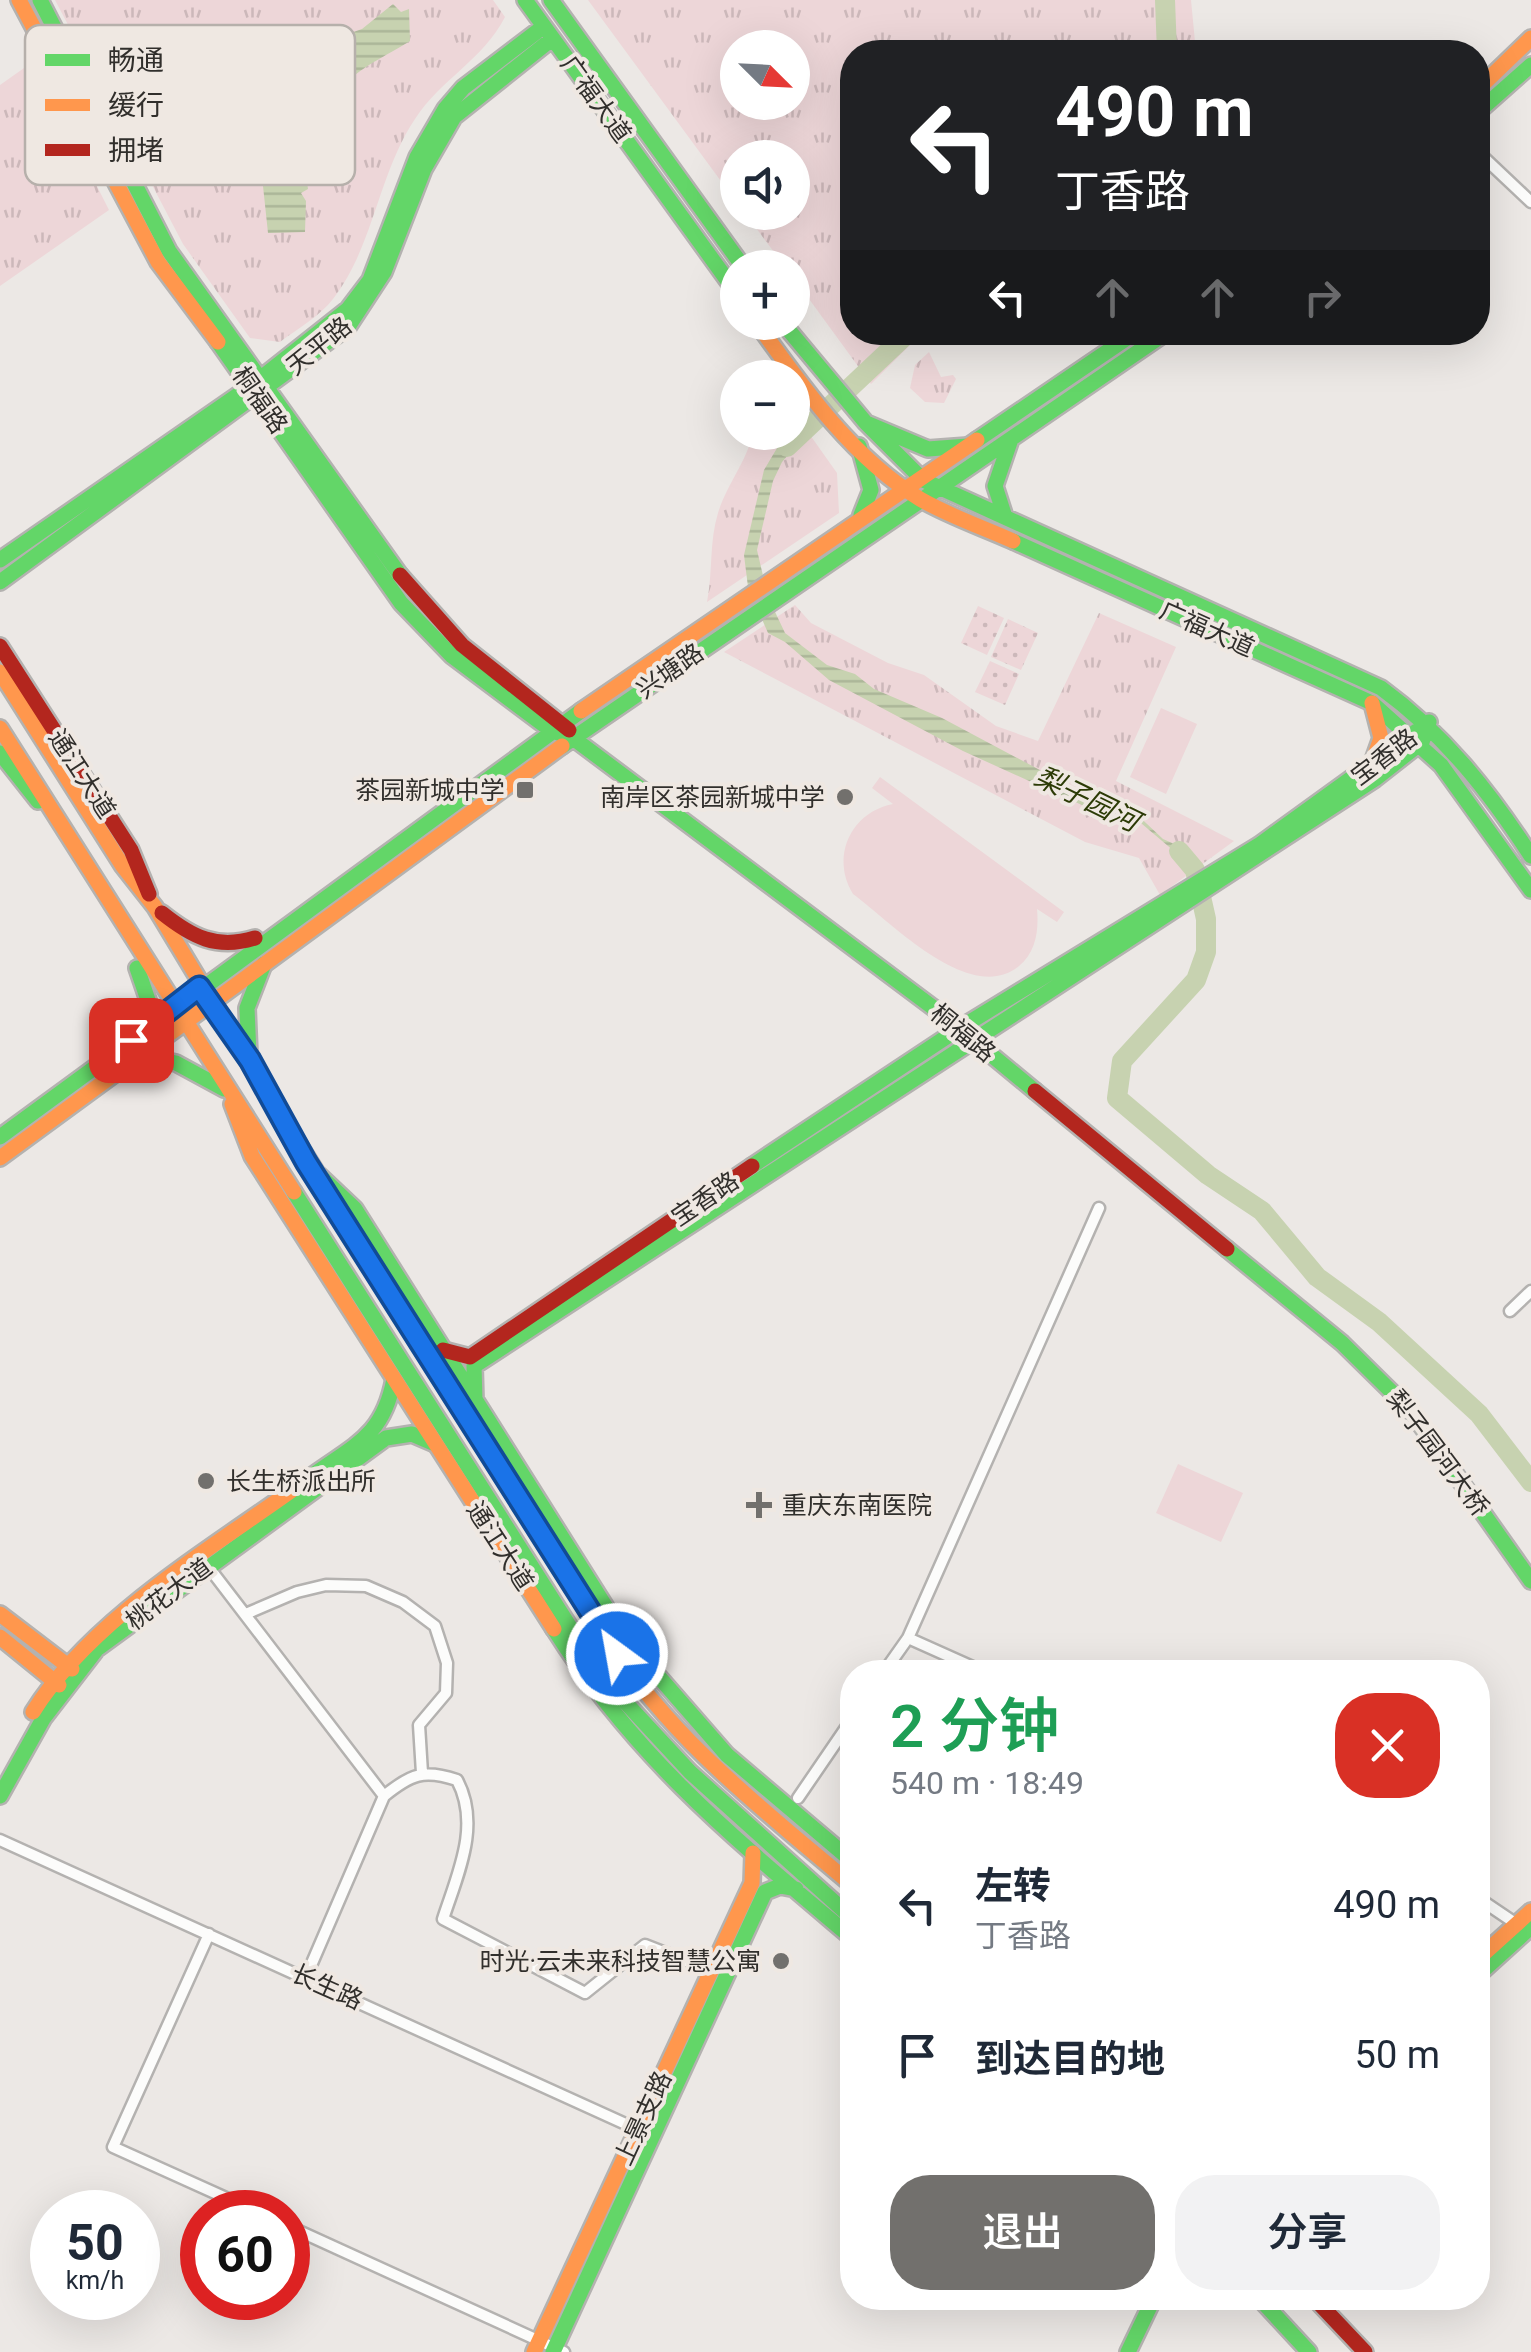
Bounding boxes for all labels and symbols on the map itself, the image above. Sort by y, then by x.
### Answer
legend [25,25,355,185]
north arrow [720,30,810,120]
text: 畅通 [108,44,164,77]
street label: 广福大道 [555,50,637,148]
text: 缓行 [108,89,164,122]
text: 拥堵 [108,134,164,167]
street label: 天平路 [281,311,357,381]
street label: 桐福路 [227,361,293,439]
street label: 广福大道 [1155,595,1259,663]
street label: 兴塘路 [631,638,709,704]
street label: 宝香路 [1345,723,1423,791]
street label: 通江大道 [43,724,121,824]
water label: 梨子园河 [1029,760,1149,841]
place label: 茶园新城中学 [355,776,505,805]
marker: 茶园新城中学 [514,779,536,801]
place label: 南岸区茶园新城中学 [600,783,825,812]
marker: 南岸区茶园新城中学 [834,786,856,808]
pin [89,998,174,1083]
street label: 桐福路 [925,998,1001,1068]
street label: 宝香路 [666,1166,744,1232]
street label: 梨子园河大桥 [1381,1384,1495,1522]
place label: 长生桥派出所 [226,1467,376,1496]
marker: 长生桥派出所 [195,1470,217,1492]
place label: 重庆东南医院 [782,1491,932,1520]
marker: 重庆东南医院 [746,1492,772,1518]
street label: 通江大道 [461,1496,539,1596]
street label: 桃花大道 [120,1552,218,1636]
position arrow [565,1602,669,1706]
place label: 时光·云未来科技智慧公寓 [479,1947,761,1976]
marker: 时光·云未来科技智慧公寓 [770,1950,792,1972]
street label: 长生路 [287,1958,367,2016]
street label: 上景支路 [609,2067,677,2169]
speed limit sign: 60 [180,2190,310,2320]

